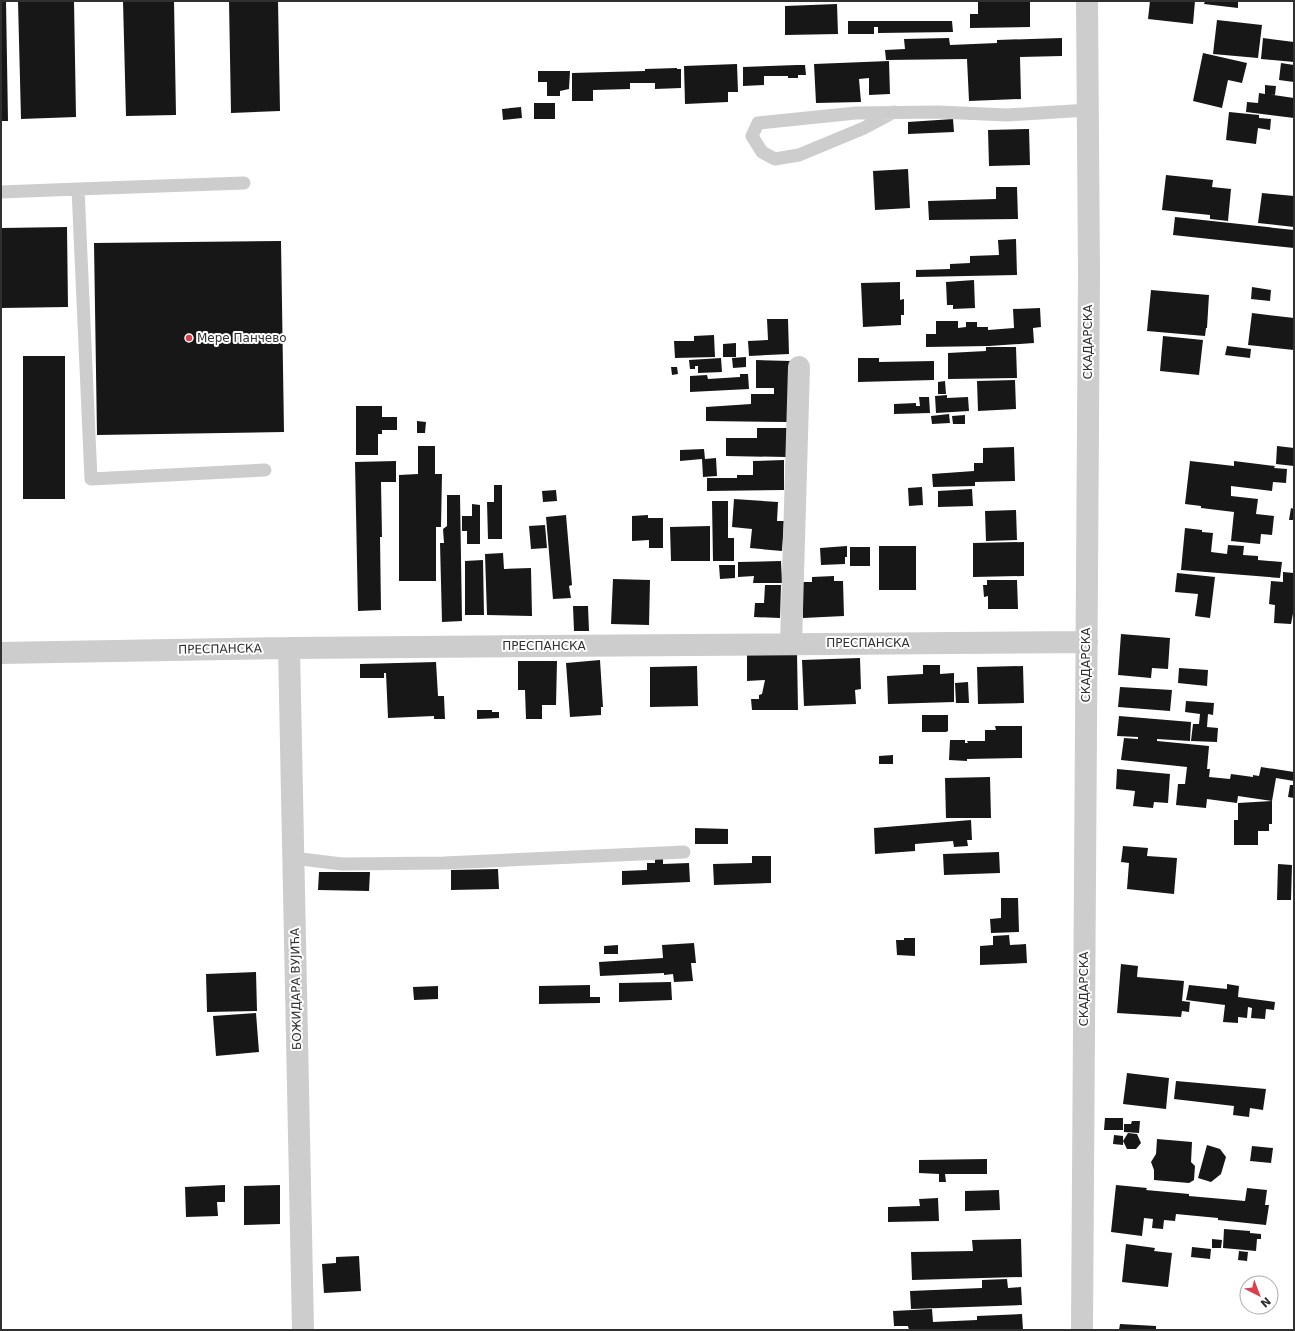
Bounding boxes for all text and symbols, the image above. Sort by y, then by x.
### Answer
street label: СКАДАРСКА [1081,304,1095,380]
place label: Мере Панчево [197,331,287,345]
marker: Мере Панчево [184,333,194,343]
street label: СКАДАРСКА [1079,627,1093,703]
street label: ПРЕСПАНСКА [826,636,911,650]
street label: ПРЕСПАНСКА [502,639,587,653]
street label: ПРЕСПАНСКА [178,641,263,657]
street label: БОЖИДАРА ВУЈИЋА [288,927,304,1050]
street label: СКАДАРСКА [1077,951,1091,1027]
north arrow [1239,1275,1279,1315]
text: N [1258,1294,1273,1310]

